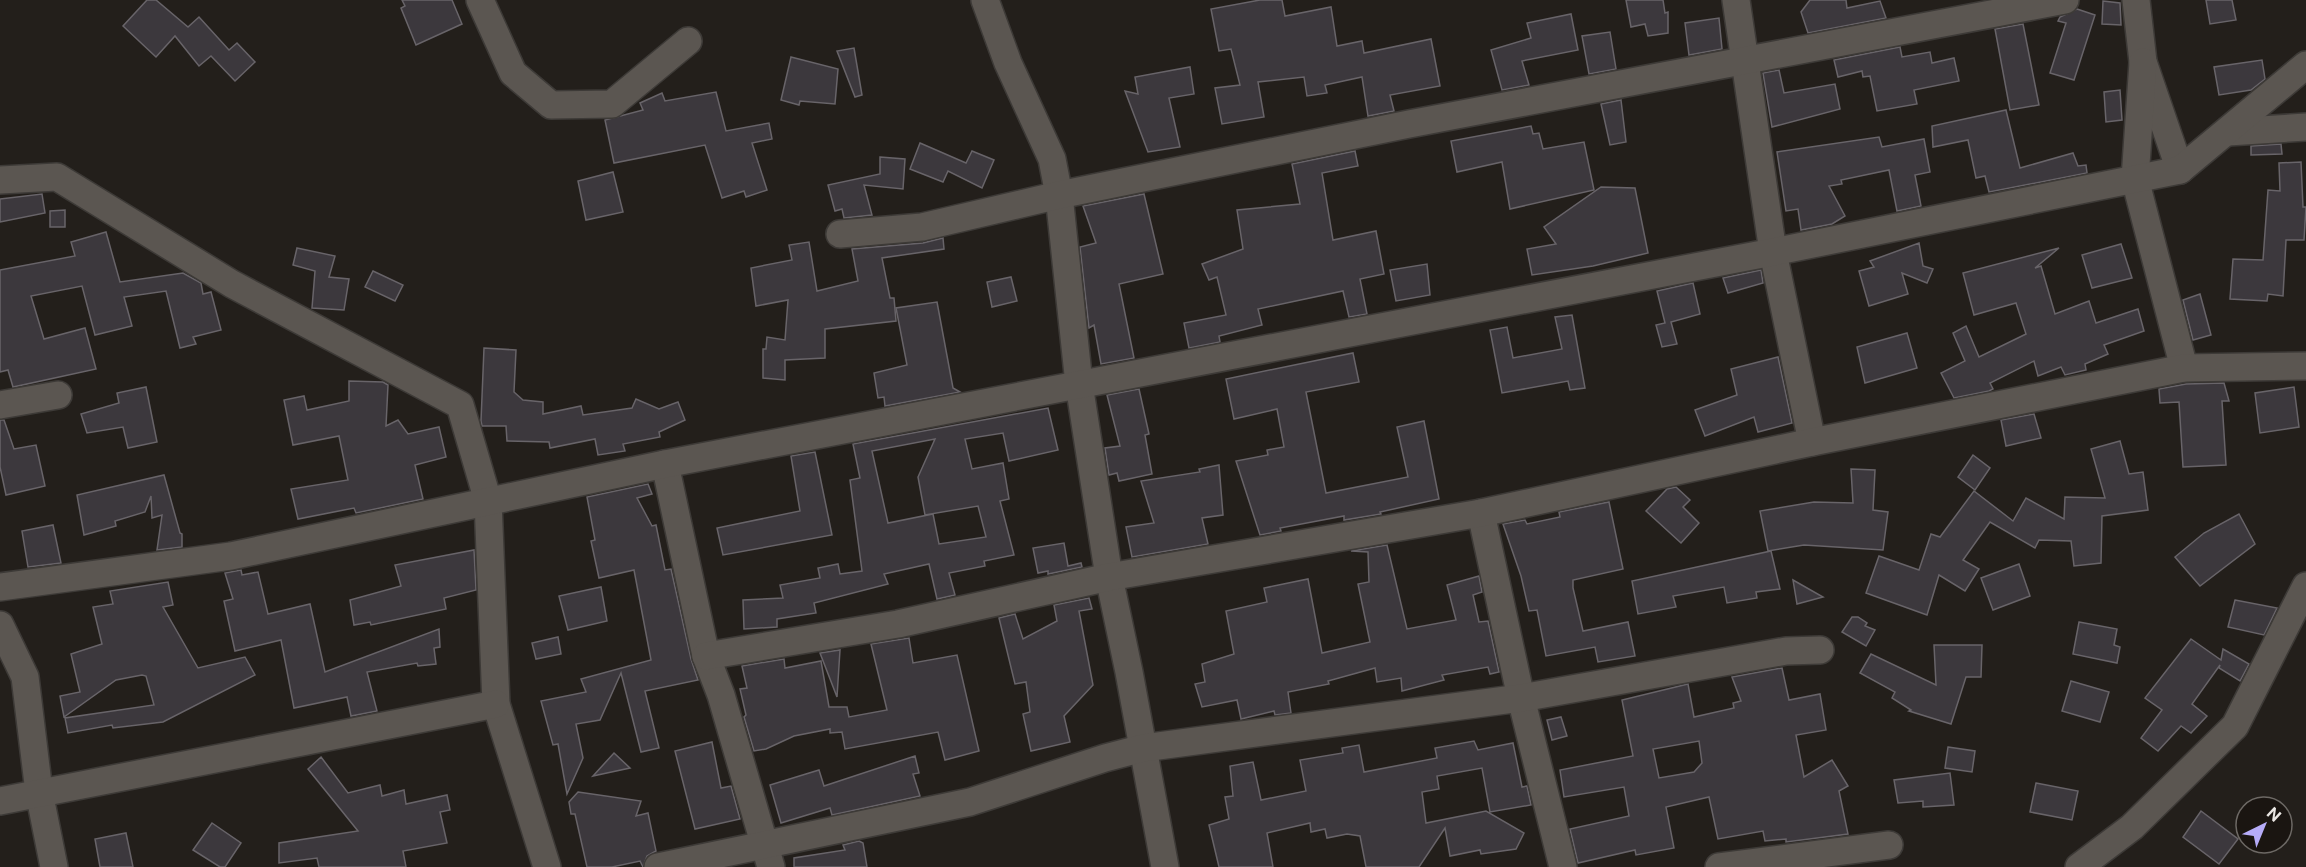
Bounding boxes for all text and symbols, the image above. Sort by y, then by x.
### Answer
north arrow [2234,795,2294,855]
text: N [2263,803,2285,826]

